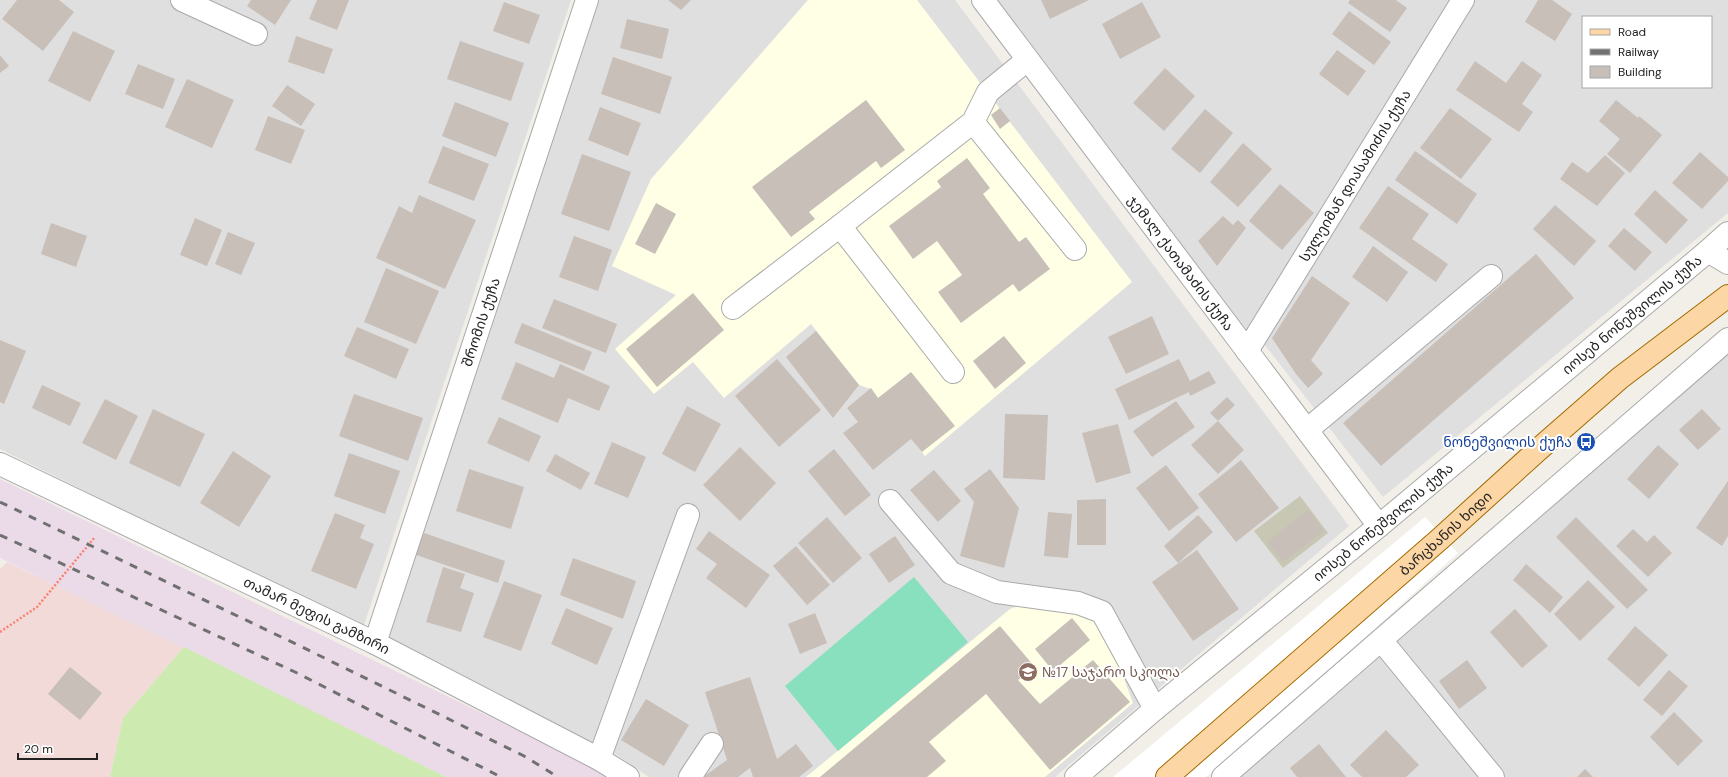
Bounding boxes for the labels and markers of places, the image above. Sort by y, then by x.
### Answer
bus stop icon: ნონეშვილის ქუჩა [1575,431,1597,453]
place label: ნონეშვილის ქუჩა [1443,433,1572,451]
school or university icon: №17 საჯარო სკოლა [1017,661,1039,683]
place label: №17 საჯარო სკოლა [1042,663,1180,681]

